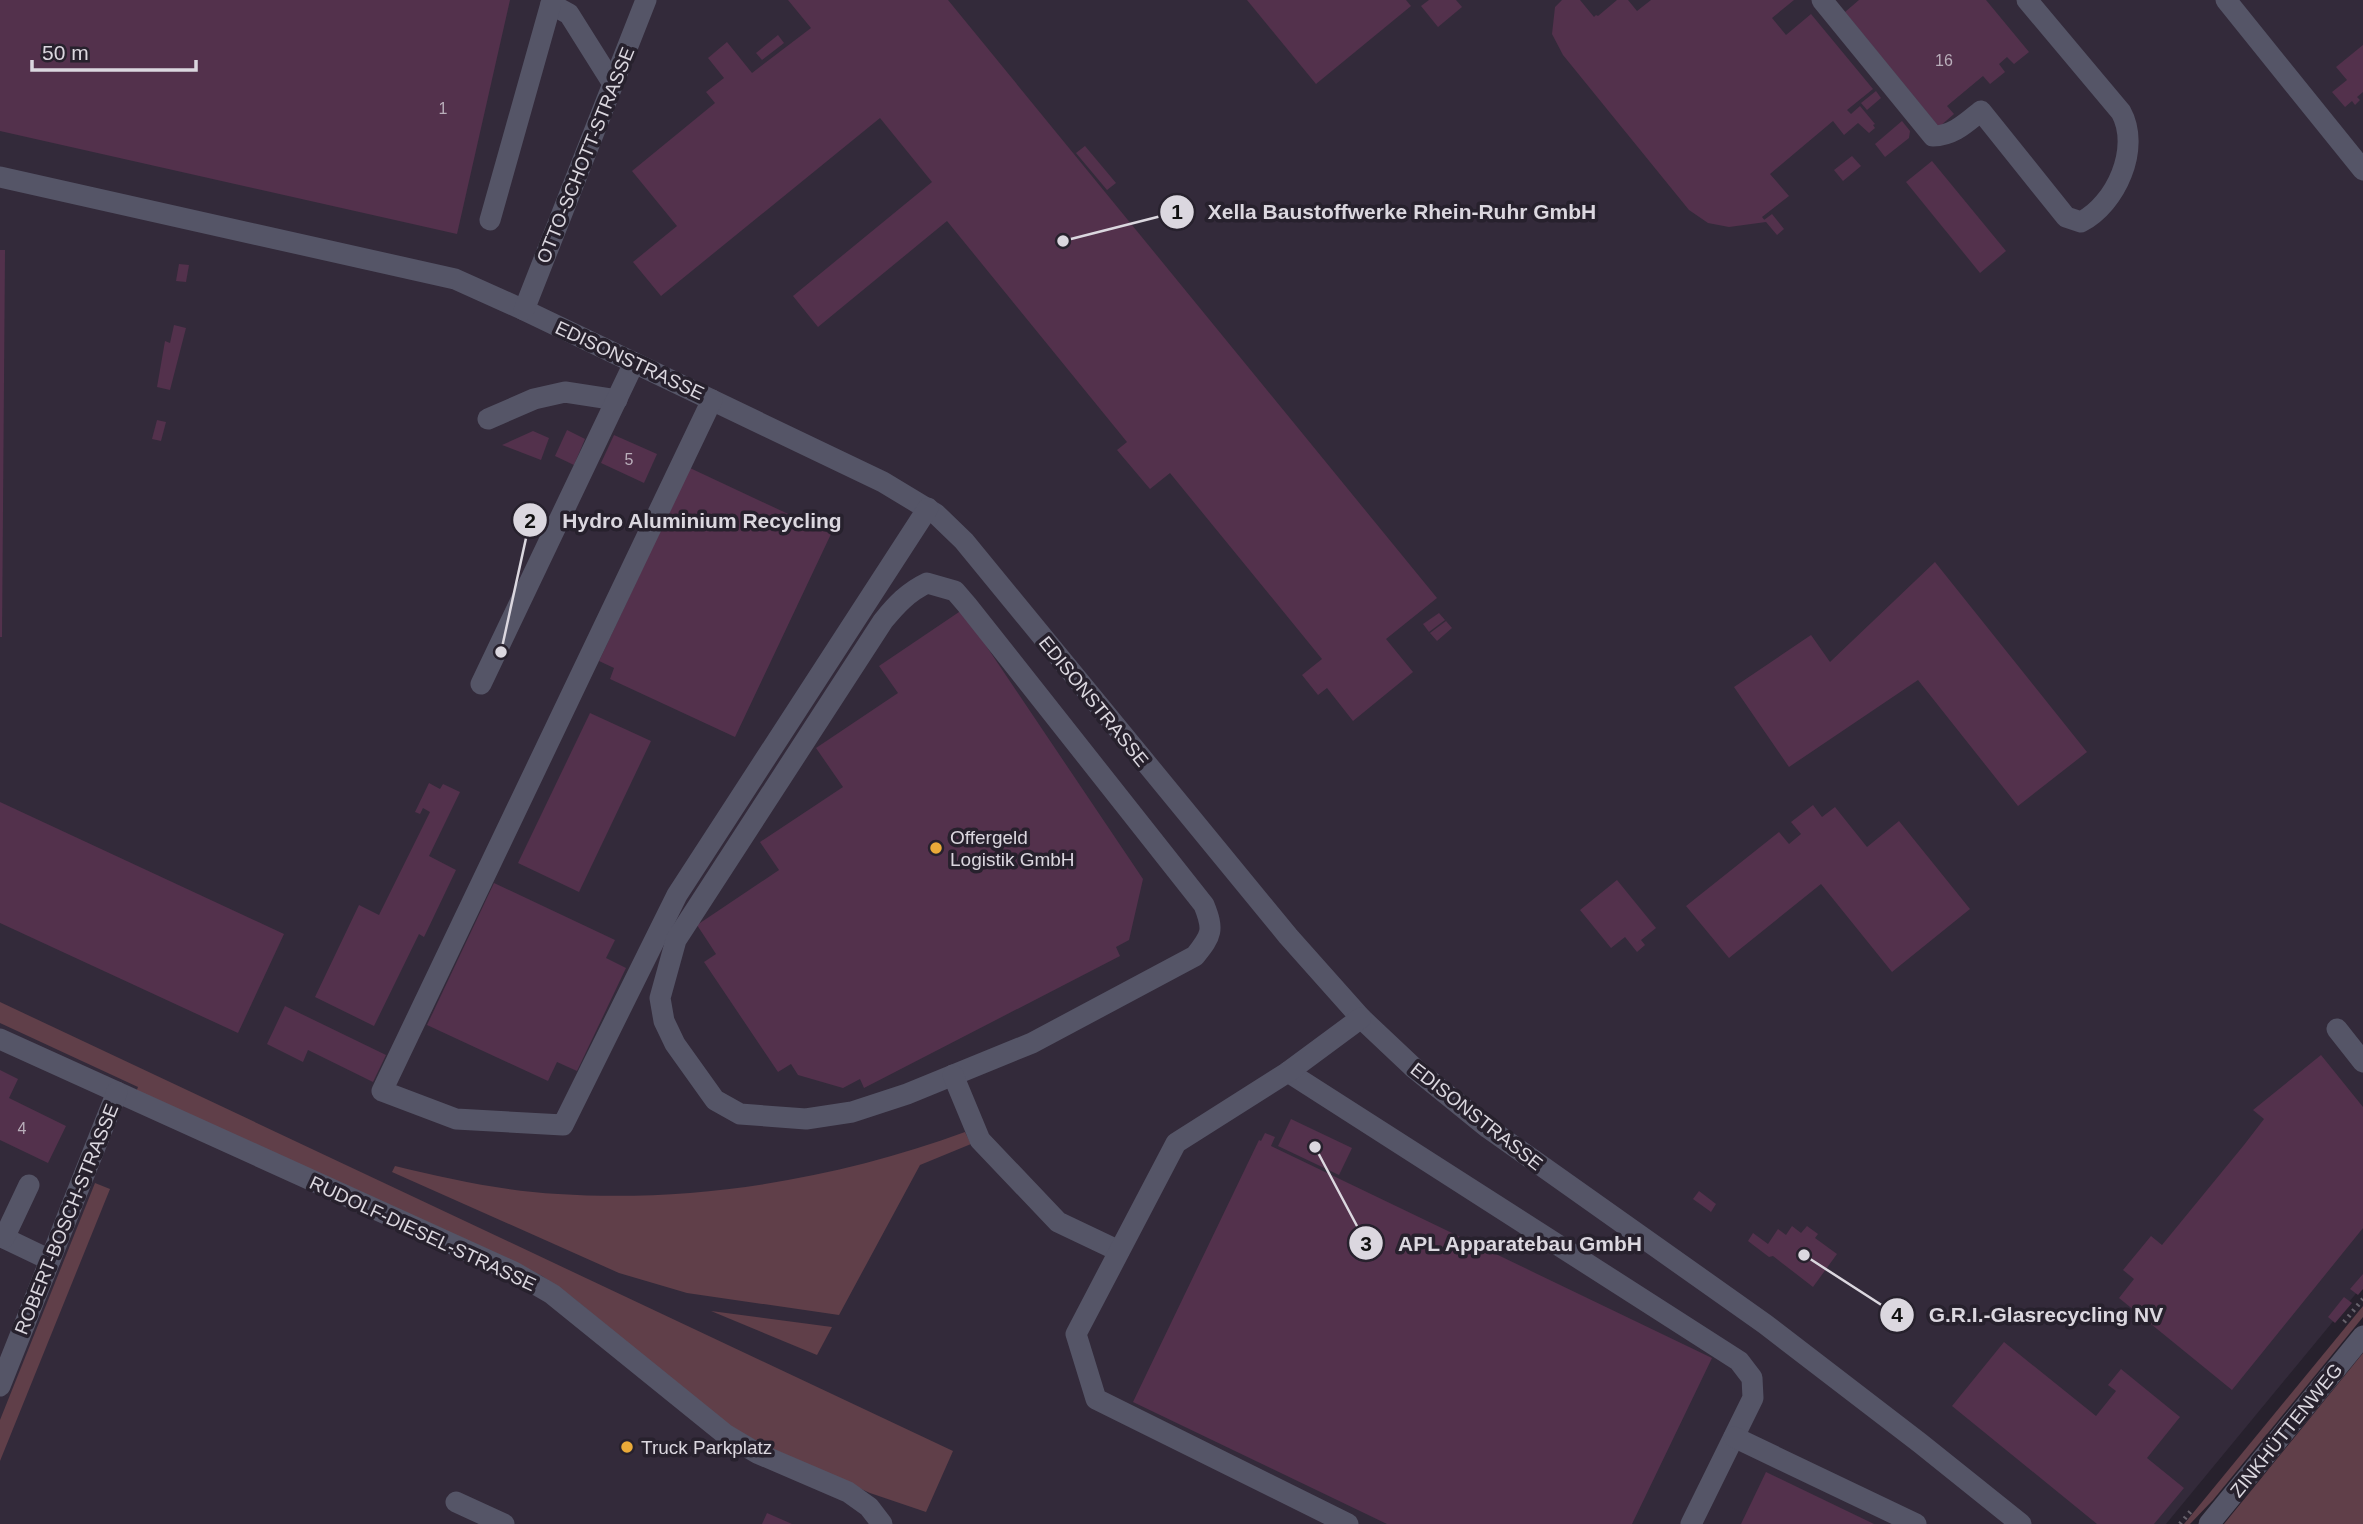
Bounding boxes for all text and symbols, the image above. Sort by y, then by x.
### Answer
scale bar [32,28,196,72]
text: 50 m [42,41,89,64]
street label: OTTO-SCHOTT-STRASSE [532,44,638,266]
house number: 16 [1935,52,1953,69]
house number: 1 [439,100,448,117]
callout: Xella Baustoffwerke Rhein-Ruhr GmbH [1159,191,1611,233]
text: 1 [1171,200,1183,223]
text: Xella Baustoffwerke Rhein-Ruhr GmbH [1208,200,1596,223]
street label: EDISONSTRASSE [552,317,707,404]
house number: 5 [625,451,634,468]
callout: Hydro Aluminium Recycling [513,499,856,541]
text: 2 [524,509,536,532]
text: Hydro Aluminium Recycling [562,509,842,532]
street label: EDISONSTRASSE [1035,632,1153,771]
place label: Offergeld Logistik GmbH [950,827,1075,870]
marker: Offergeld Logistik GmbH [928,840,944,856]
street label: EDISONSTRASSE [1407,1058,1547,1174]
street label: ROBERT-BOSCH-STRASSE [11,1101,122,1337]
house number: 4 [18,1120,27,1137]
street label: RUDOLF-DIESEL-STRASSE [306,1172,539,1295]
callout: APL Apparatebau GmbH [1348,1222,1656,1264]
text: 3 [1360,1232,1372,1255]
text: APL Apparatebau GmbH [1398,1232,1642,1255]
callout: G.R.I.-Glasrecycling NV [1880,1294,2177,1336]
text: 4 [1891,1303,1903,1326]
text: G.R.I.-Glasrecycling NV [1929,1303,2163,1326]
street label: ZINKHÜTTENWEG [2226,1359,2347,1501]
place label: Truck Parkplatz [641,1437,772,1458]
marker: Truck Parkplatz [619,1439,635,1455]

